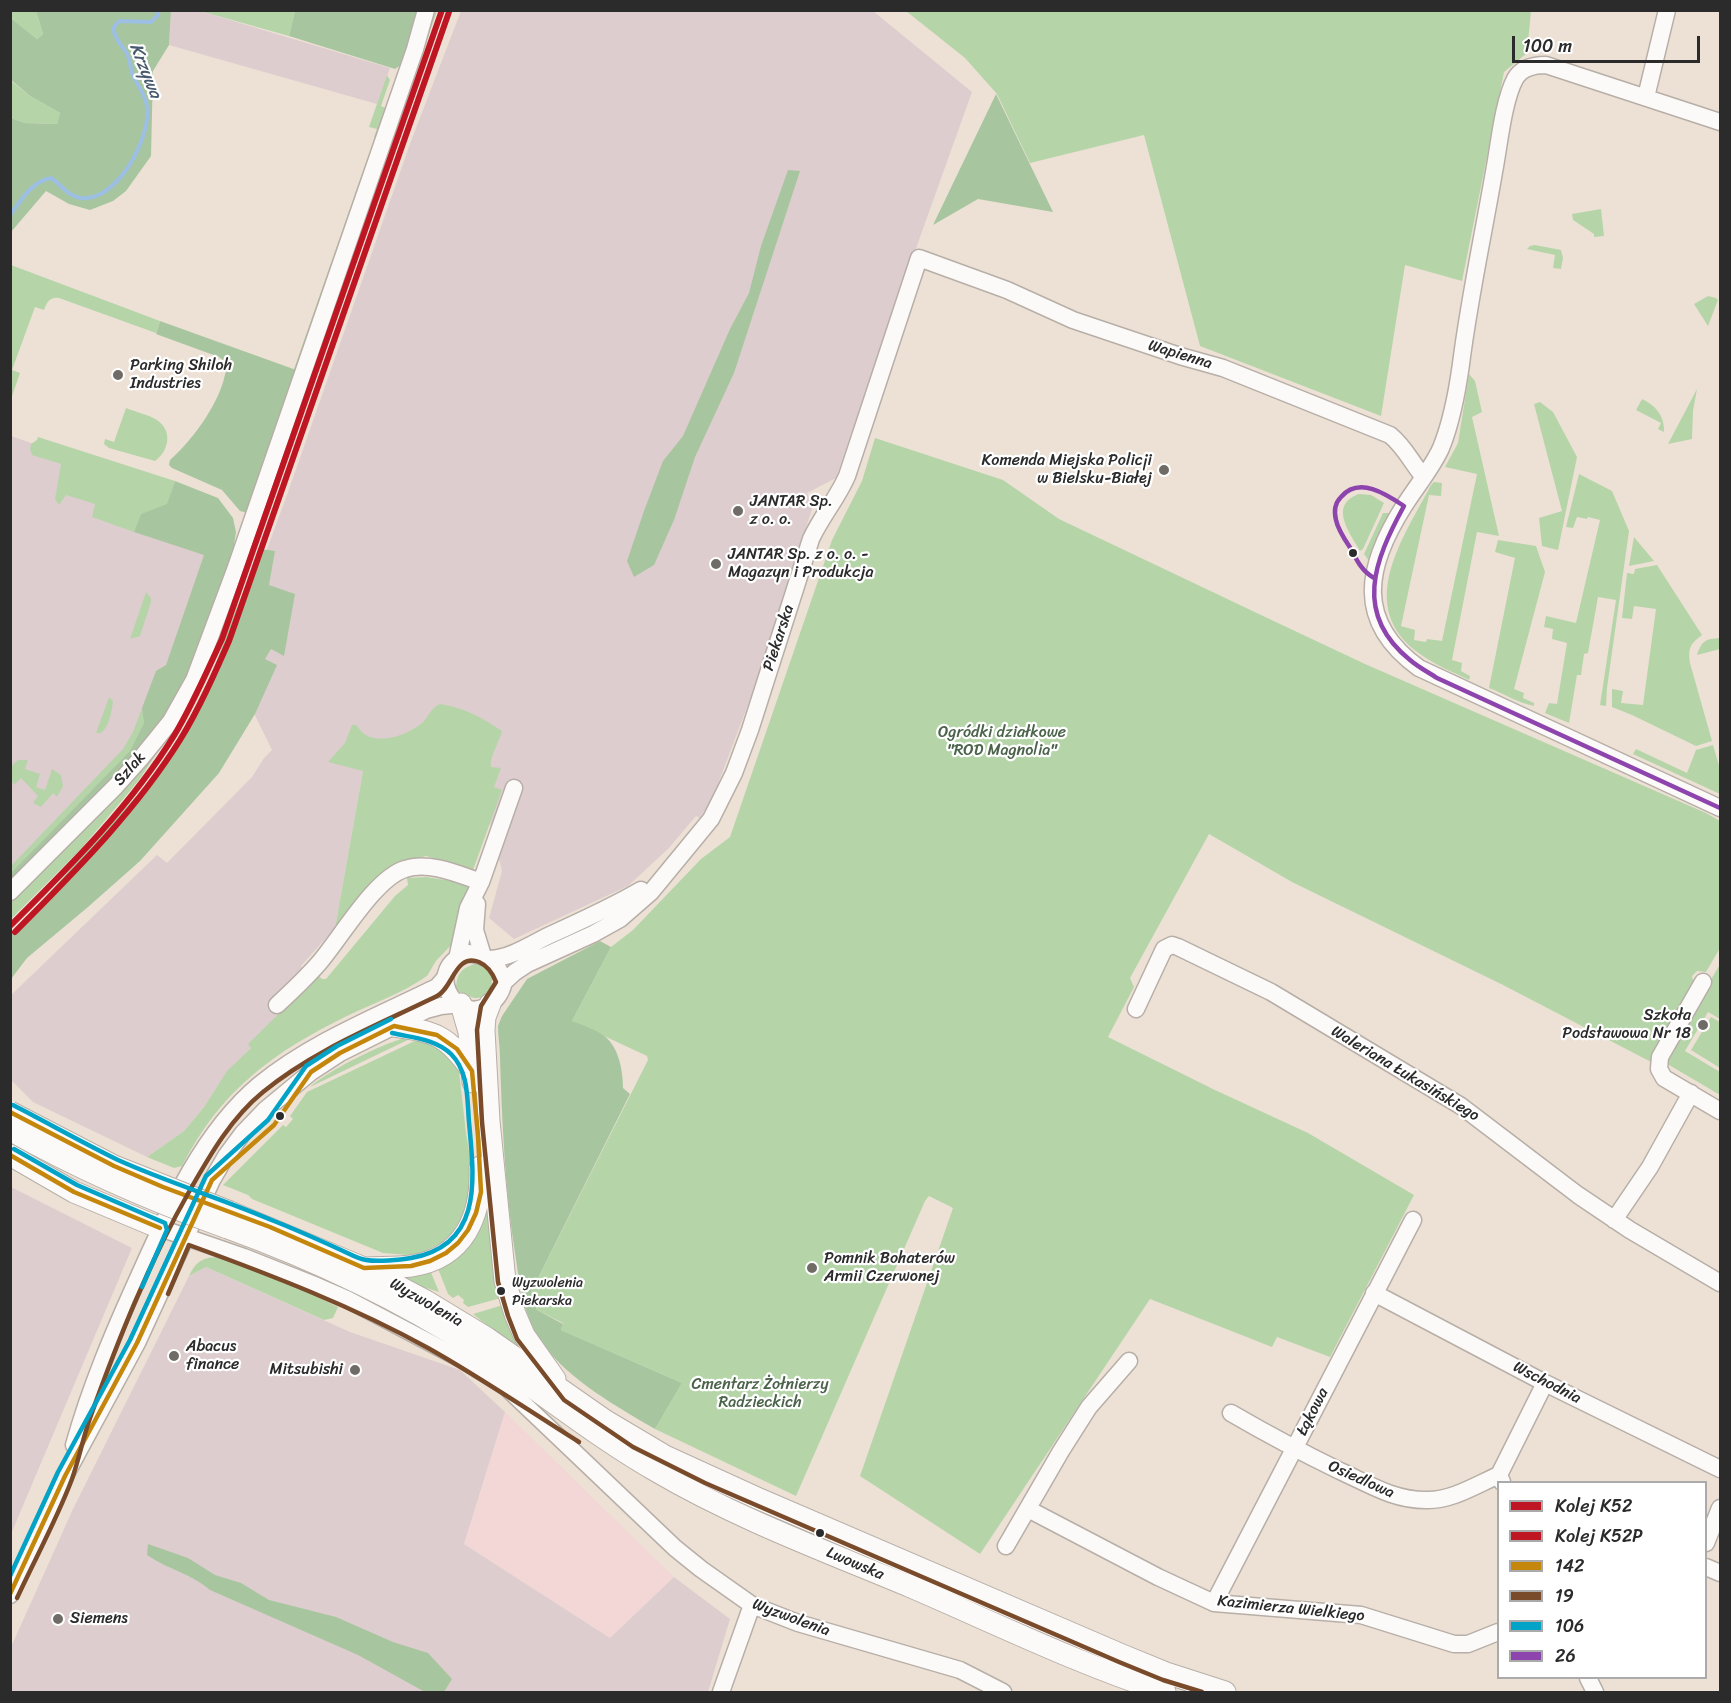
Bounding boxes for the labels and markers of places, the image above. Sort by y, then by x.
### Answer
place label: Parking Shiloh Industries [130,356,232,394]
marker: Parking Shiloh Industries [111,368,125,382]
place label: Komenda Miejska Policji w Bielsku-Białej [982,451,1152,489]
marker: Komenda Miejska Policji w Bielsku-Białej [1157,463,1171,477]
place label: JANTAR Sp. z o. o. [750,492,833,530]
marker: JANTAR Sp. z o. o. [731,504,745,518]
place label: JANTAR Sp. z o. o. - Magazyn i Produkcja [728,545,873,583]
unlabelled marker [1347,547,1359,559]
marker: JANTAR Sp. z o. o. - Magazyn i Produkcja [709,557,723,571]
place label: Szkoła Podstawowa Nr 18 [1562,1006,1691,1044]
marker: Szkoła Podstawowa Nr 18 [1696,1018,1710,1032]
unlabelled marker [274,1110,286,1122]
place label: Pomnik Bohaterów Armii Czerwonej [824,1249,955,1287]
marker: Pomnik Bohaterów Armii Czerwonej [805,1261,819,1275]
place label: Wyzwolenia Piekarska [512,1275,583,1308]
marker: Wyzwolenia Piekarska [495,1285,507,1297]
place label: Abacus finance [186,1337,239,1375]
marker: Abacus finance [167,1349,181,1363]
place label: Mitsubishi [269,1360,343,1380]
marker: Mitsubishi [348,1363,362,1377]
unlabelled marker [814,1527,826,1539]
place label: Siemens [70,1609,128,1629]
marker: Siemens [51,1612,65,1626]

